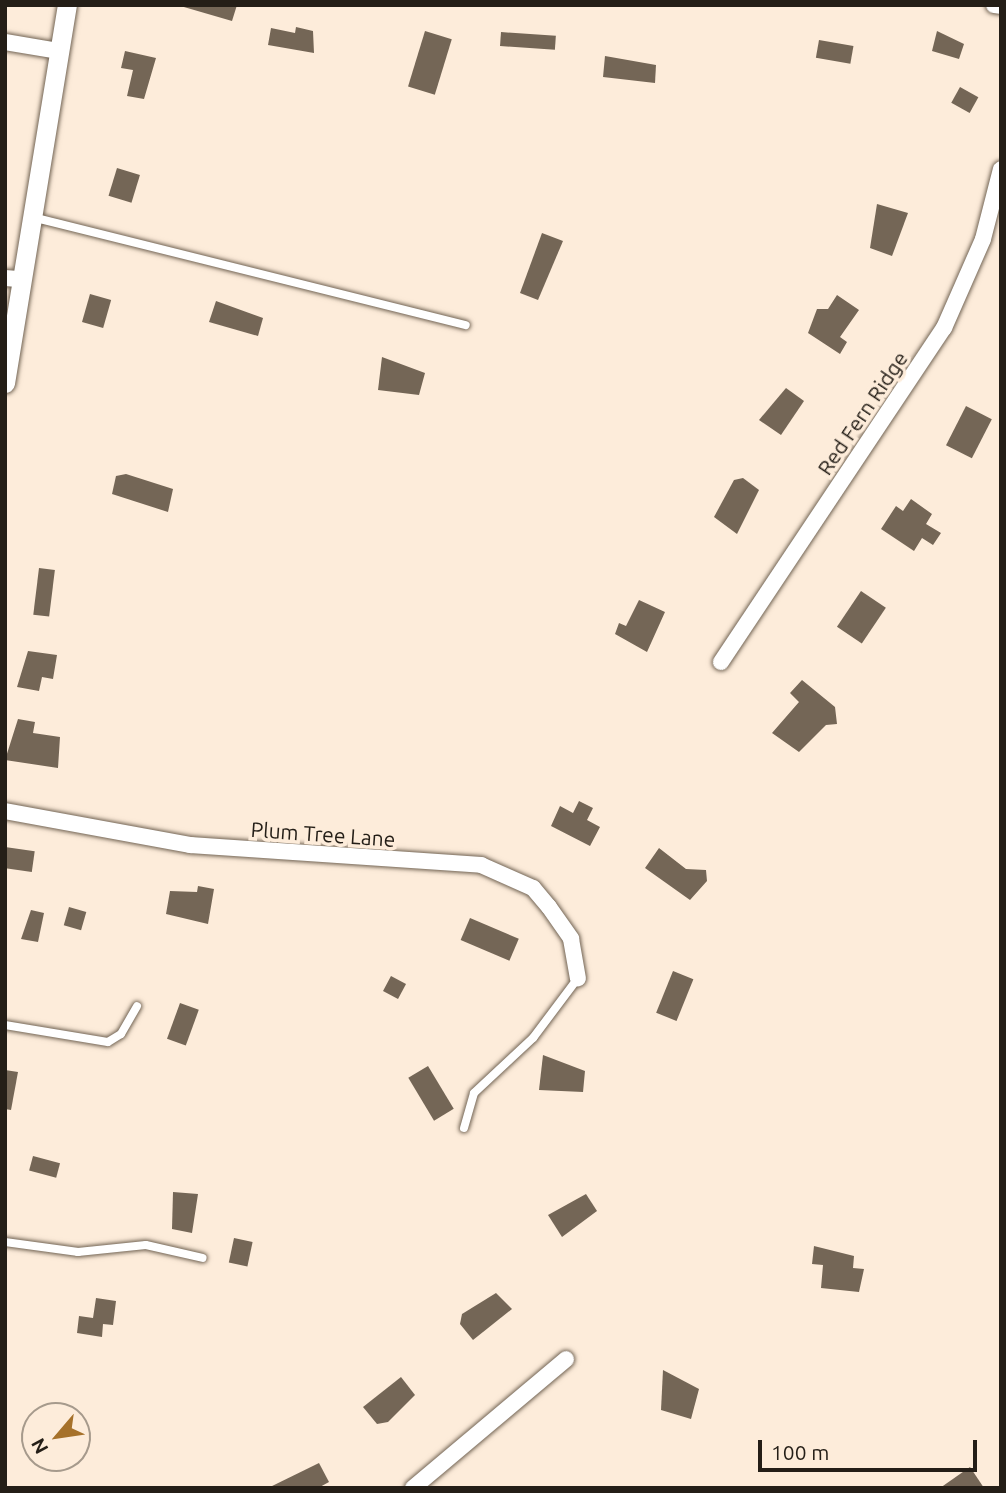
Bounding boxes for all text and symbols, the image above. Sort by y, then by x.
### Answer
street label: Red Fern Ridge [811,347,913,479]
street label: Plum Tree Lane [250,816,396,852]
north arrow [21,1402,91,1472]
scale bar [761,1426,980,1470]
text: N [26,1435,52,1458]
text: 100 m [771,1440,829,1464]

